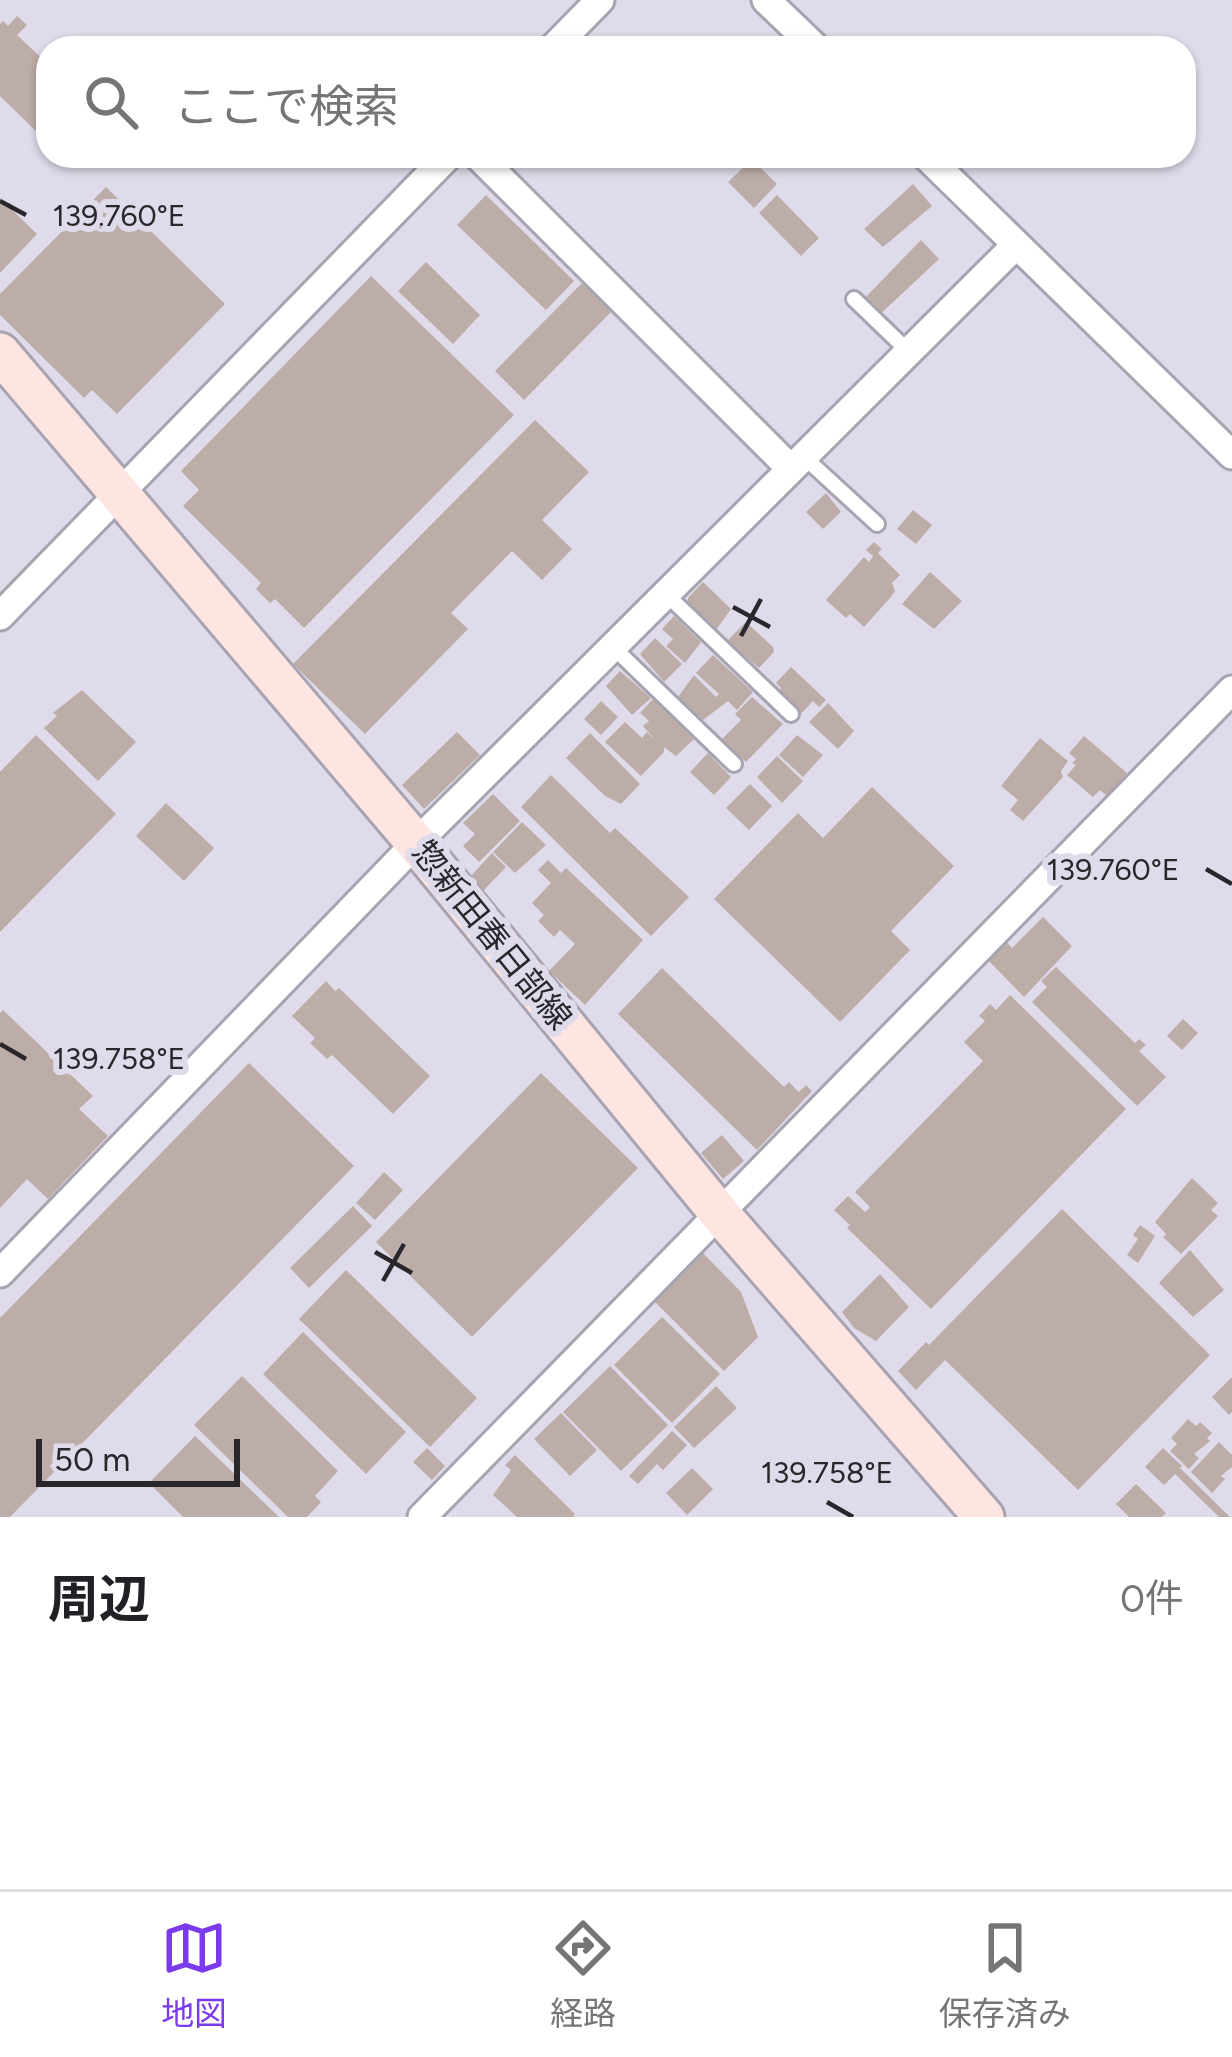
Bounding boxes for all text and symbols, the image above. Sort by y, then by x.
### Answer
search box [36,36,1196,168]
icon: search [78,69,144,135]
text: ここで検索 [174,79,399,133]
text: 139.760°E [52,197,186,234]
street label: 惣新田春日部線 [404,833,580,1037]
text: 139.760°E [1046,851,1180,888]
text: 139.758°E [53,1040,185,1077]
scale bar [36,1433,240,1486]
text: 50 m [54,1440,130,1479]
text: 139.758°E [761,1454,893,1491]
text: 周辺 [48,1569,150,1630]
text: 0件 [1120,1575,1184,1622]
tab: 地図 [161,1915,227,2035]
tab: 経路 [550,1915,616,2035]
tab: 保存済み [939,1915,1071,2035]

